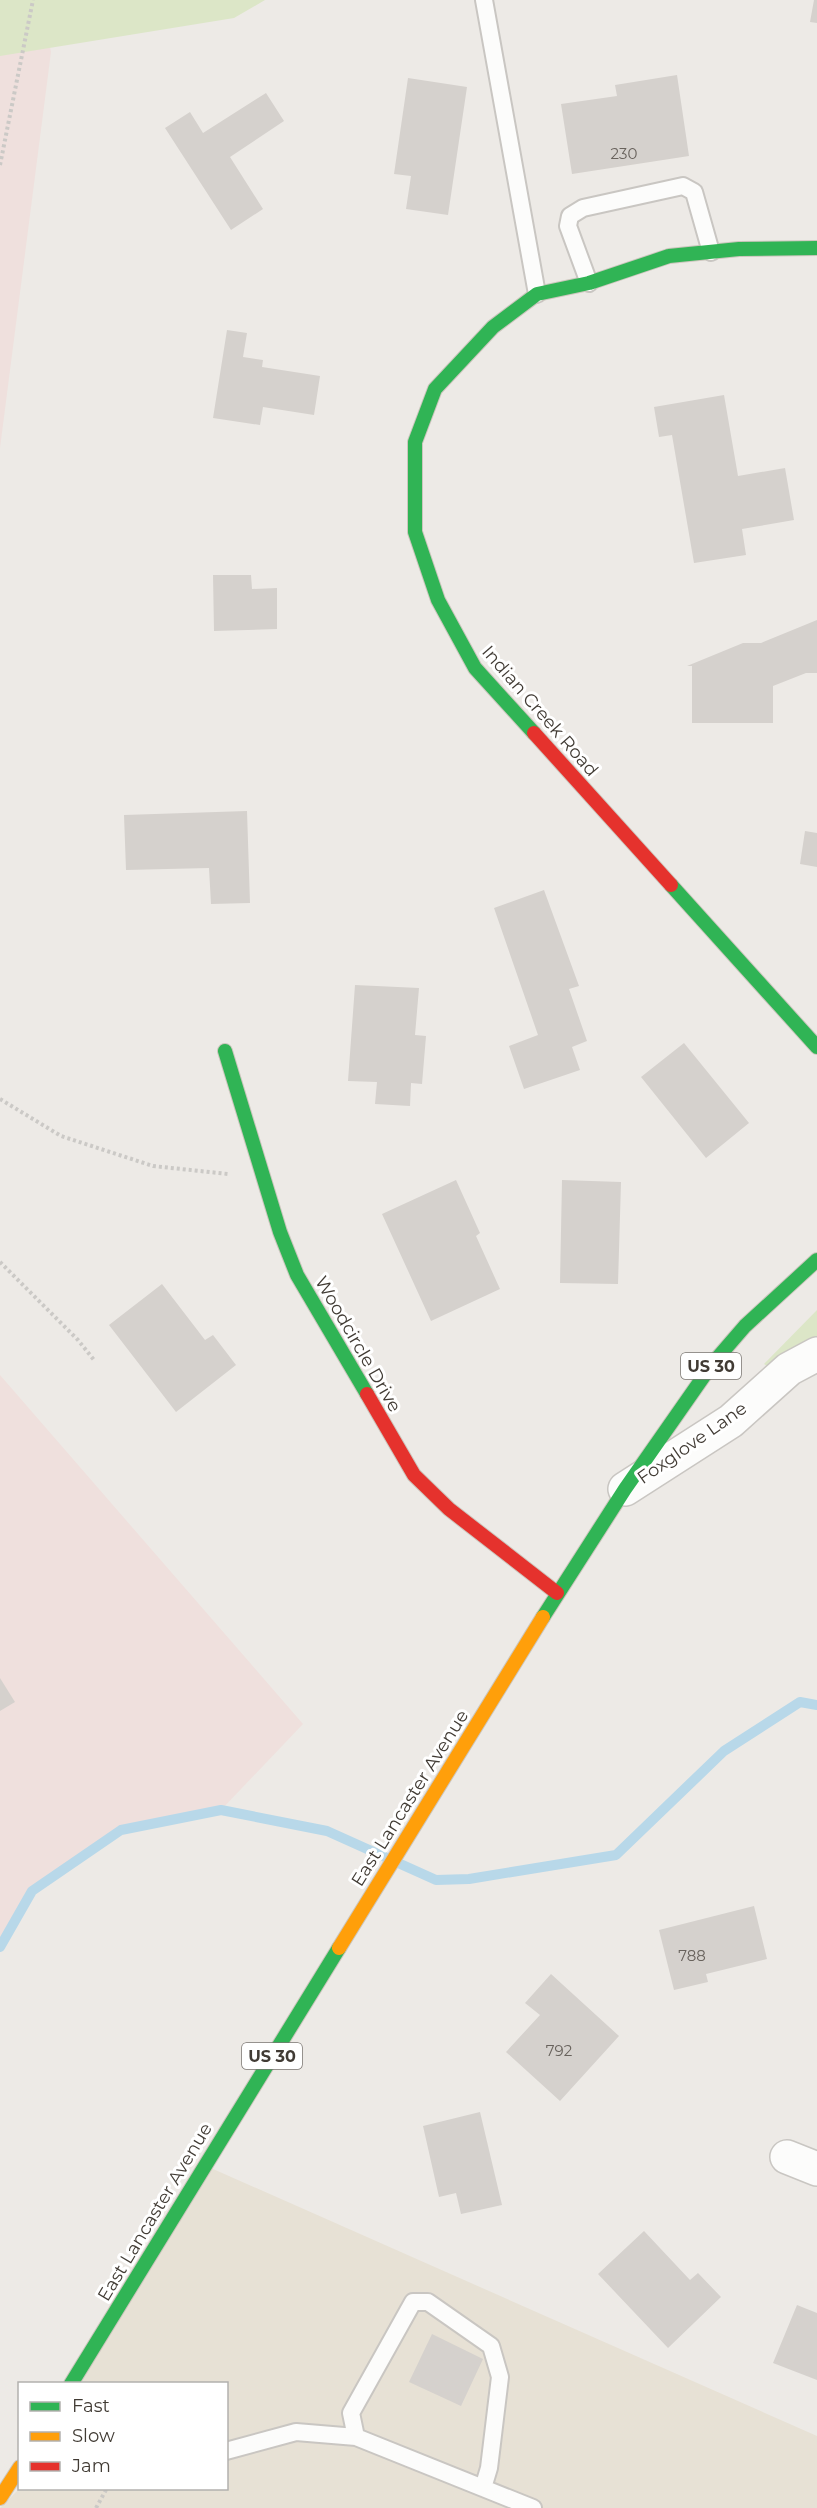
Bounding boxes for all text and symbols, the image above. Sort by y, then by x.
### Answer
house number: 230 [611,144,638,163]
street label: Indian Creek Road [477,641,603,781]
street label: Woodcircle Drive [310,1272,406,1416]
road number: US 30 [681,1353,741,1379]
street label: Foxglove Lane [633,1397,751,1489]
street label: East Lancaster Avenue [347,1706,473,1890]
house number: 788 [678,1946,706,1965]
house number: 792 [546,2041,572,2060]
road number: US 30 [242,2043,302,2069]
street label: East Lancaster Avenue [93,2119,217,2305]
legend [18,2382,228,2490]
text: Fast [72,2395,110,2417]
text: Slow [72,2425,115,2447]
text: Jam [71,2455,111,2477]

